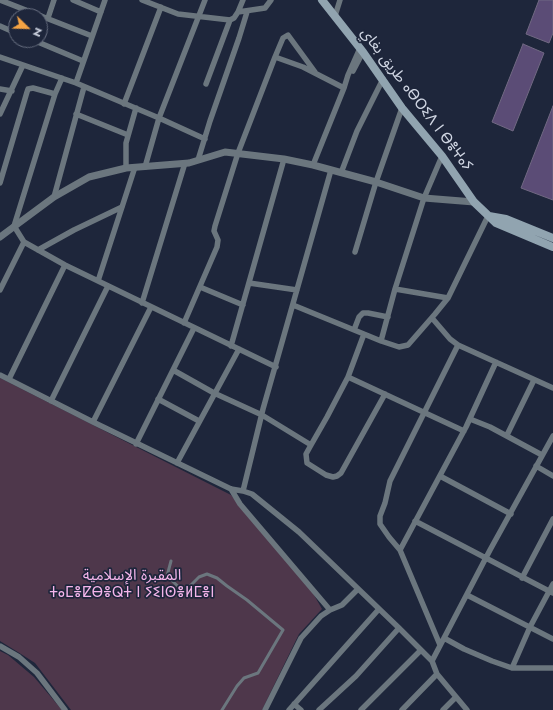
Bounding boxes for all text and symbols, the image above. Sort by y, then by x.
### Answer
north arrow [8,8,48,48]
text: N [29,25,47,39]
street label: طريق بغاي ⴰⴱⵔⵉⴷ ⵏ ⴱⴻⵖⴰⵢ [356,25,476,175]
park label: المقبرة الإسلامية ⵜⴰⵎⴻⵇⴱⴻⵕⵜ ⵏ ⵢⵉⵏⵙⴻⵍⵎⴻⵏ [50,567,214,602]

